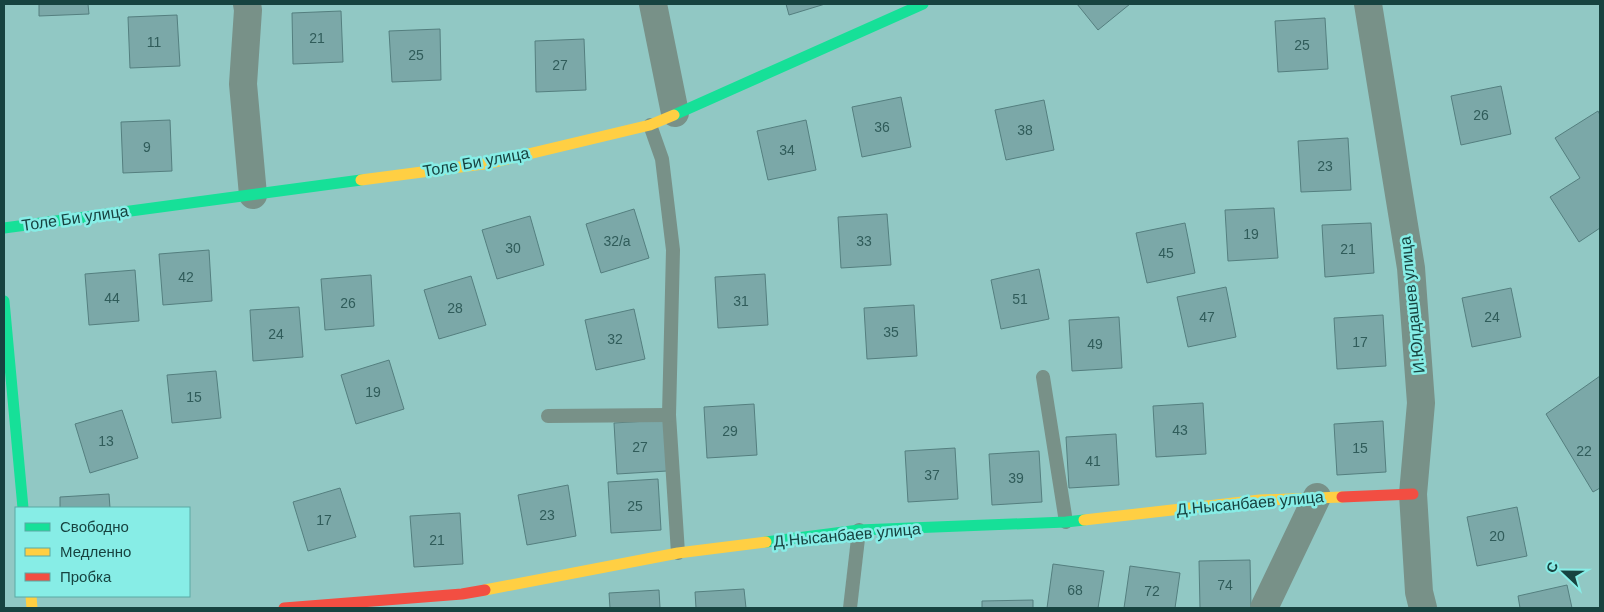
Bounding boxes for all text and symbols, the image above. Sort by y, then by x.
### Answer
house number: 21 [309,30,325,46]
house number: 11 [147,34,161,50]
house number: 25 [1294,37,1310,53]
house number: 25 [408,47,424,63]
house number: 27 [552,57,568,73]
house number: 26 [1473,107,1489,123]
house number: 36 [874,119,890,135]
house number: 38 [1017,122,1033,138]
house number: 9 [143,139,151,155]
house number: 34 [779,142,795,158]
street label: Толе Би улица [422,144,531,180]
house number: 23 [1317,158,1333,174]
street label: Толе Би улица [21,202,130,234]
house number: 19 [1243,226,1259,242]
house number: 32/a [603,233,631,249]
house number: 33 [856,233,872,249]
street label: И.Юлдашев улица [1396,236,1428,374]
house number: 30 [505,240,521,256]
house number: 21 [1340,241,1356,257]
house number: 45 [1158,245,1174,261]
house number: 42 [178,269,194,285]
house number: 44 [104,290,120,306]
house number: 51 [1012,291,1028,307]
house number: 31 [733,293,749,309]
house number: 26 [340,295,356,311]
house number: 28 [447,300,463,316]
house number: 47 [1199,309,1215,325]
house number: 24 [1484,309,1500,325]
house number: 35 [883,324,899,340]
house number: 24 [268,326,284,342]
house number: 32 [607,331,623,347]
house number: 17 [1352,334,1368,350]
house number: 49 [1087,336,1103,352]
house number: 19 [365,384,381,400]
house number: 15 [186,389,202,405]
house number: 43 [1172,422,1188,438]
house number: 29 [722,423,738,439]
house number: 13 [98,433,114,449]
house number: 27 [632,439,648,455]
house number: 15 [1352,440,1368,456]
house number: 22 [1576,443,1592,459]
house number: 41 [1085,453,1101,469]
house number: 37 [924,467,940,483]
house number: 39 [1008,470,1024,486]
street label: Д.Нысанбаев улица [1176,488,1324,518]
house number: 25 [627,498,643,514]
legend [15,507,190,597]
house number: 23 [539,507,555,523]
house number: 17 [316,512,332,528]
text: Свободно [60,518,129,535]
street label: Д.Нысанбаев улица [773,520,921,550]
house number: 20 [1489,528,1505,544]
house number: 21 [429,532,445,548]
text: Медленно [60,543,131,560]
north arrow [1539,547,1589,597]
text: С [1543,559,1561,575]
text: Пробка [60,568,112,585]
house number: 74 [1217,577,1233,593]
house number: 68 [1067,582,1083,598]
house number: 72 [1144,583,1160,599]

